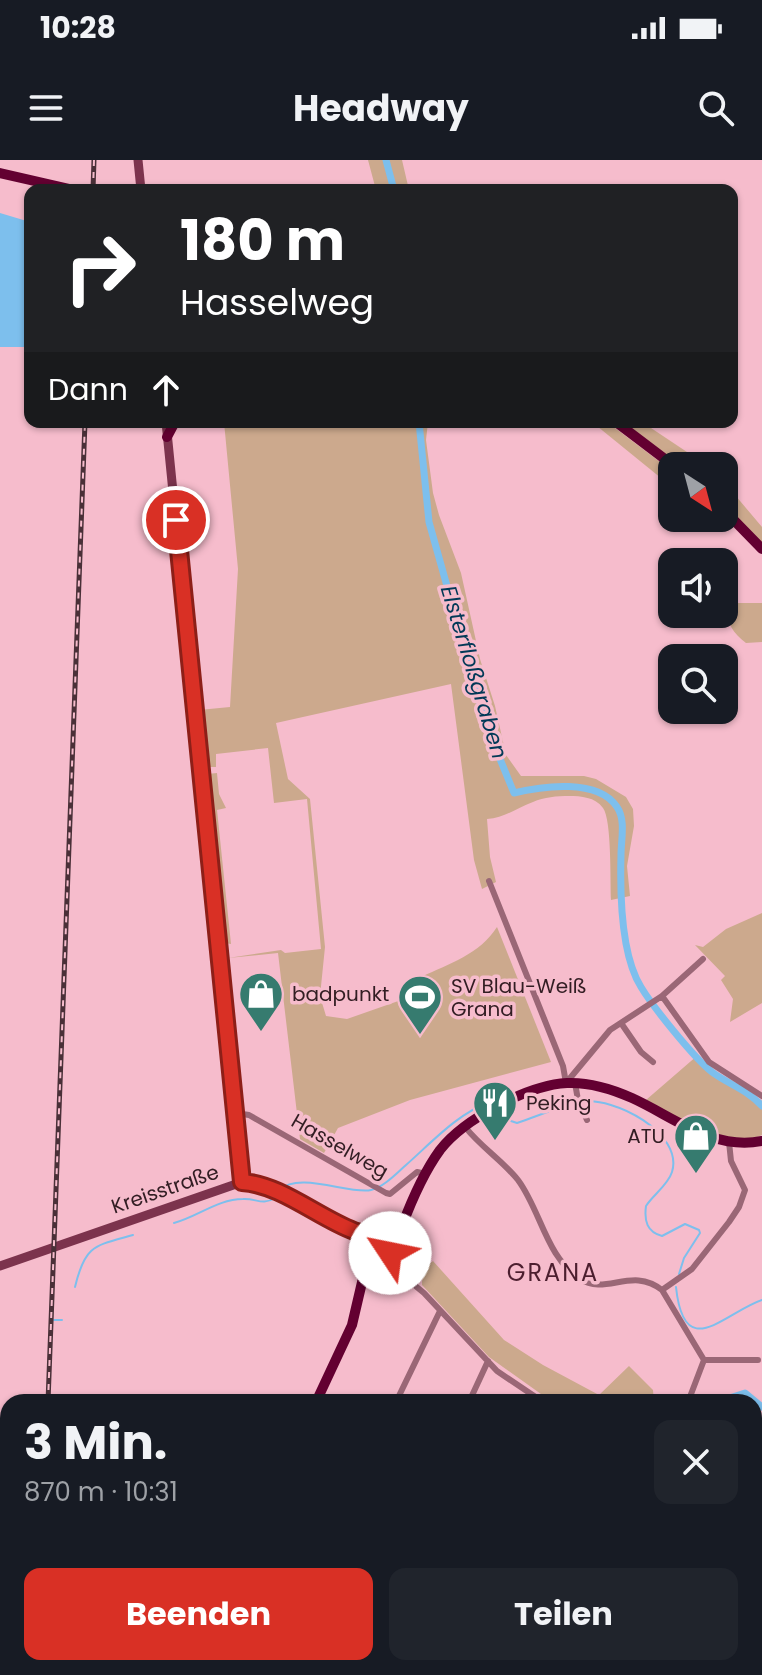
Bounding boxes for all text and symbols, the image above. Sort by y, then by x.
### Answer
text: 10:28 [40,6,116,49]
text: Headway [293,83,469,134]
icon: menu [24,86,68,130]
icon: search [694,86,738,130]
text: 180 m [180,201,345,280]
icon: right [48,216,152,320]
text: Hasselweg [180,277,374,328]
text: Dann [48,368,128,411]
icon: ahead [144,368,188,412]
north arrow [658,452,738,532]
map controls [658,452,738,724]
pin [142,486,210,554]
icon: arrive [154,498,198,542]
button: sound [658,548,738,628]
water label: Elsterfloßgraben [433,581,515,763]
button: search [658,644,738,724]
shop icon: badpunkt [237,970,285,1033]
place label: SV Blau-Weiß Grana [451,972,587,1023]
sports icon: SV Blau-Weiß Grana [396,973,444,1036]
place label: badpunkt [292,980,389,1008]
restaurant icon: Peking [471,1079,519,1142]
place label: Peking [526,1089,592,1117]
street label: Hasselweg [286,1107,394,1185]
shop icon: ATU [672,1112,720,1175]
place label: ATU [627,1122,665,1150]
street label: Kreisstraße [108,1158,222,1220]
position arrow [348,1211,432,1295]
district label: GRANA [507,1256,599,1289]
text: 3 Min. [24,1409,167,1476]
button: close [654,1420,738,1504]
text: 870 m · 10:31 [24,1474,178,1510]
button: Beenden [24,1568,373,1660]
button: Teilen [389,1568,738,1660]

